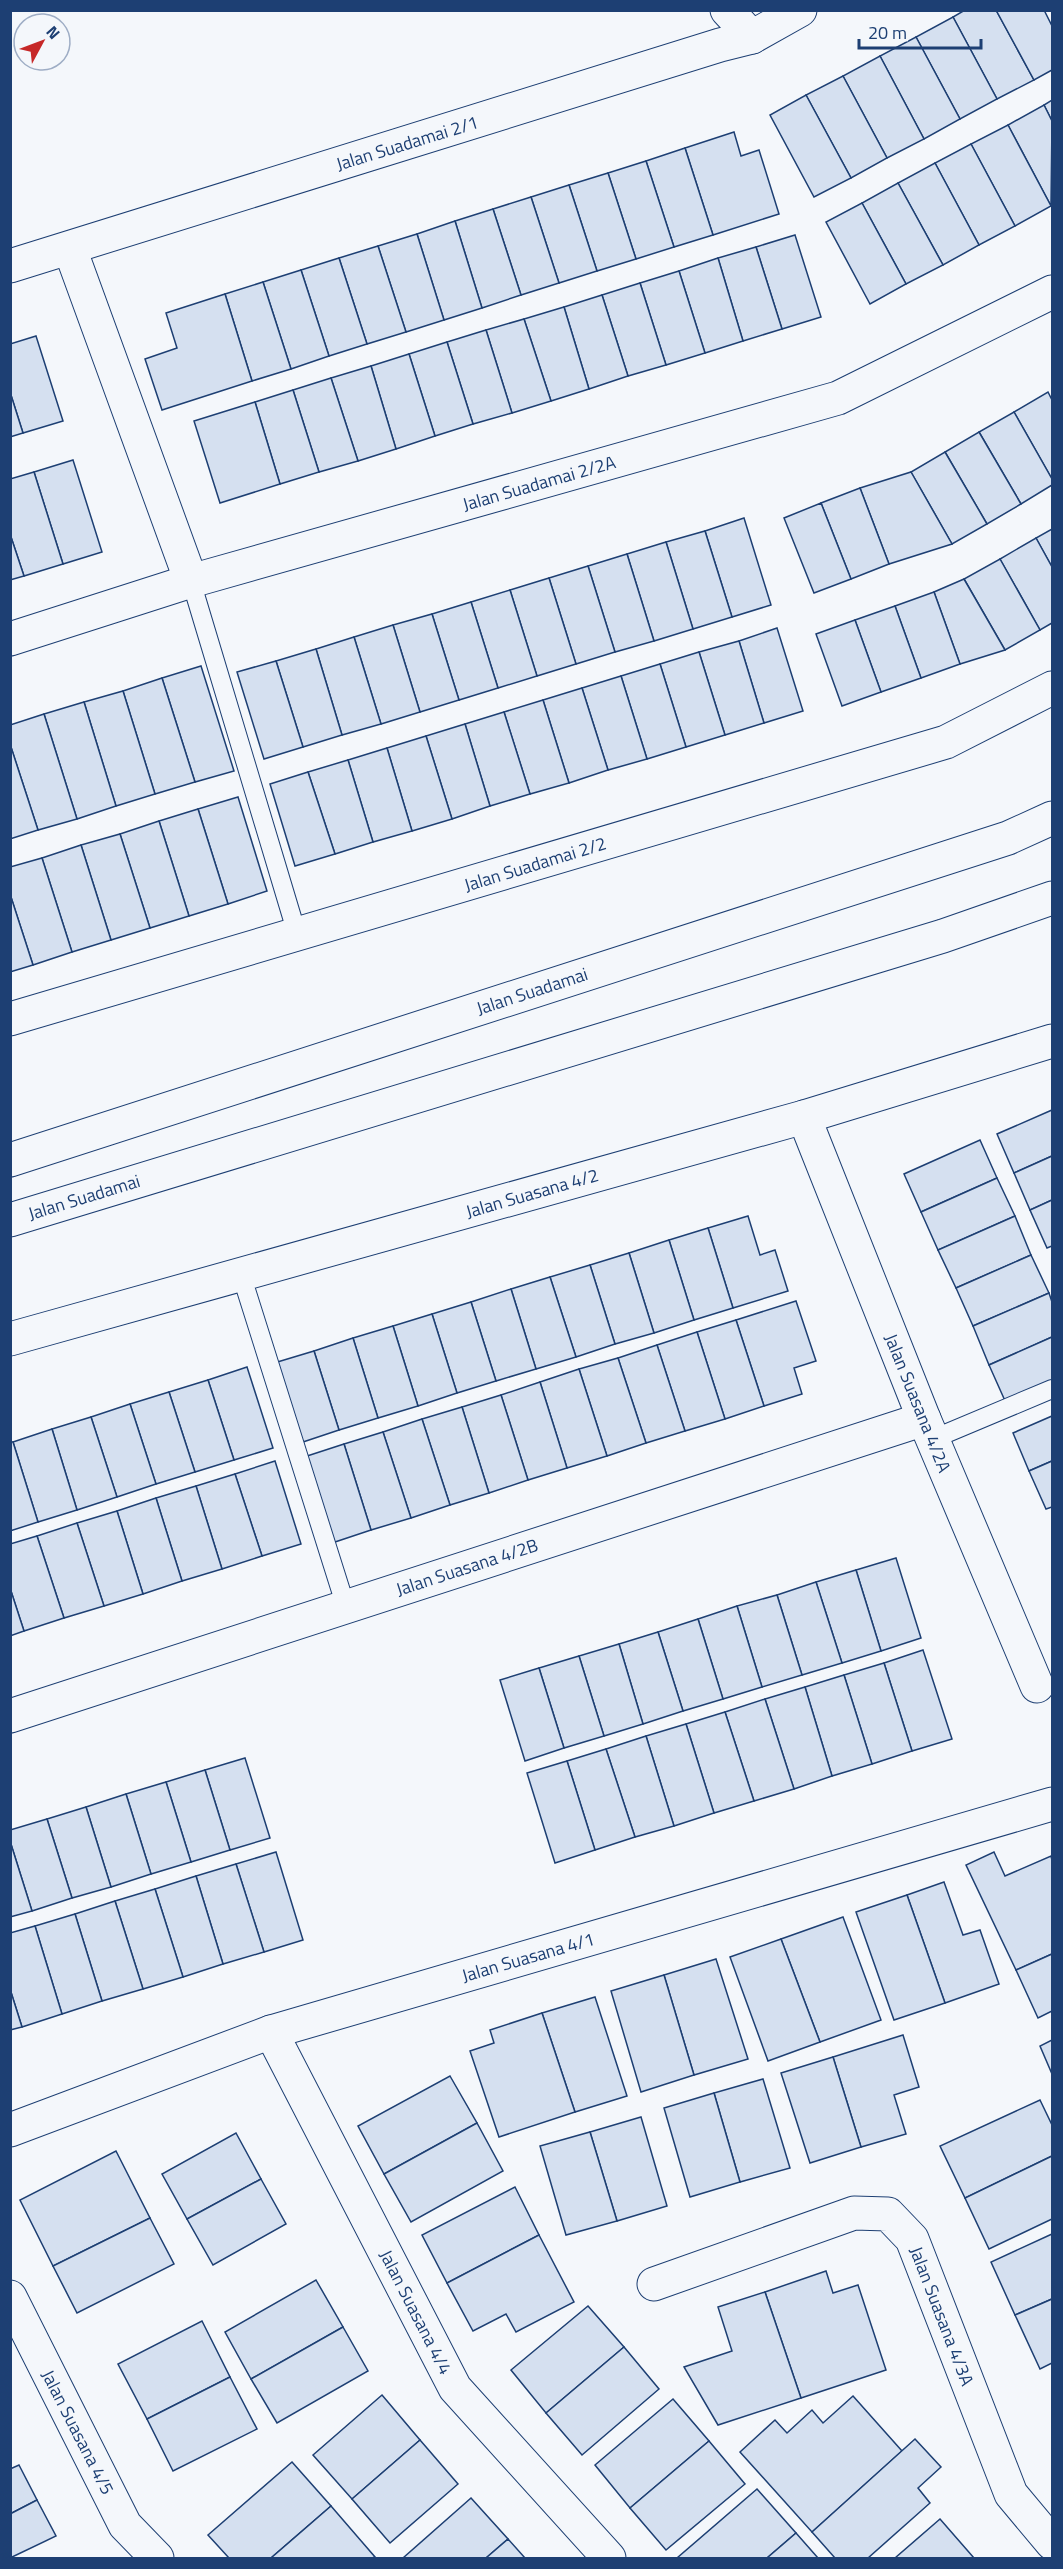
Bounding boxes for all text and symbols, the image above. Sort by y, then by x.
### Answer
north arrow [12,12,72,72]
scale bar [859,12,980,50]
text: 20 m [868,19,907,46]
text: N [41,20,66,44]
street label: Jalan Suadamai 2/1 [333,109,481,177]
street label: Jalan Suadamai 2/2A [459,448,619,518]
street label: Jalan Suadamai 2/2 [461,830,609,898]
street label: Jalan Suadamai [473,960,591,1022]
street label: Jalan Suasana 4/2 [462,1161,602,1225]
street label: Jalan Suadamai [25,1167,143,1227]
street label: Jalan Suasana 4/2A [878,1329,958,1477]
street label: Jalan Suasana 4/2B [392,1531,542,1603]
street label: Jalan Suasana 4/1 [458,1925,598,1989]
street label: Jalan Suasana 4/3A [903,2242,981,2390]
street label: Jalan Suasana 4/4 [373,2245,459,2379]
street label: Jalan Suasana 4/5 [35,2365,121,2499]

